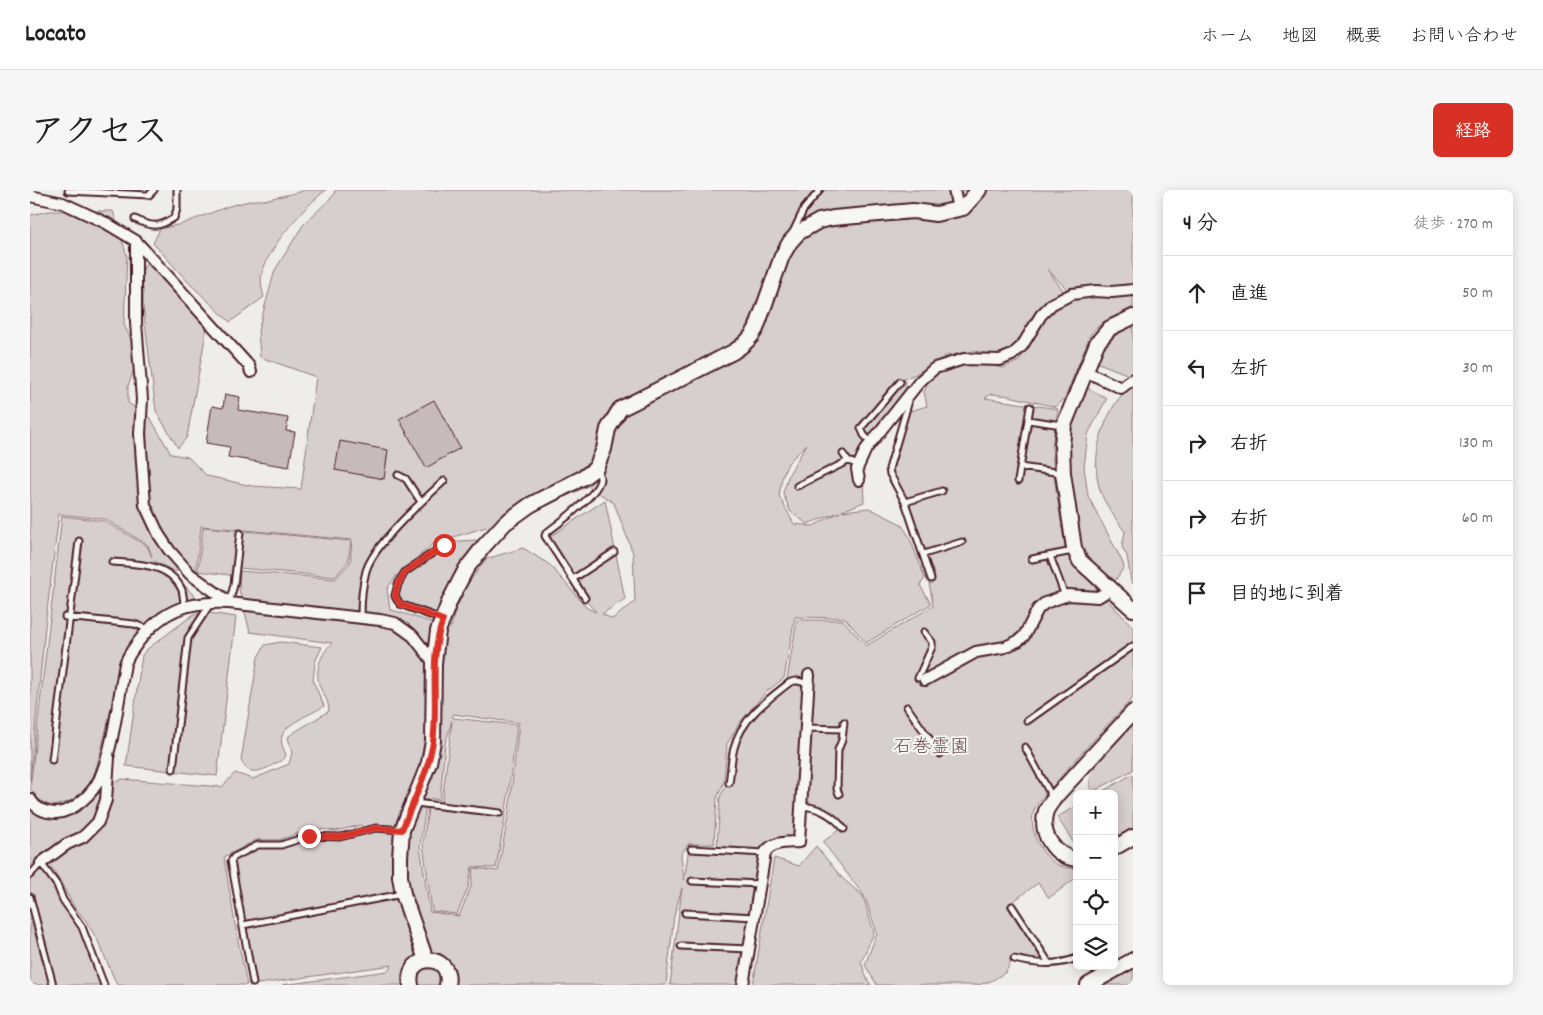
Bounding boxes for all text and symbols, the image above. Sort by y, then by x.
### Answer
text: Locato [25,18,86,52]
text: ホーム [1201,25,1254,50]
text: 地図 [1282,25,1318,50]
text: 概要 [1346,25,1382,50]
text: お問い合わせ [1410,25,1518,50]
button: 経路 [1433,103,1513,157]
text: アクセス [30,110,168,160]
text: 4 分 [1183,210,1218,240]
text: 徒歩 · 270 m [1414,213,1493,236]
icon: ahead [1183,279,1211,307]
text: 直進 [1230,282,1268,309]
text: 50 m [1462,282,1493,305]
icon: left [1183,354,1211,382]
text: 左折 [1230,357,1268,384]
text: 30 m [1463,357,1493,380]
icon: right [1183,429,1211,457]
text: 右折 [1230,432,1268,459]
text: 130 m [1459,432,1493,455]
icon: right [1183,504,1211,532]
text: 右折 [1230,507,1268,534]
text: 60 m [1462,507,1493,530]
route start [433,534,456,557]
icon: arrive [1183,579,1211,607]
text: 目的地に到着 [1230,582,1344,609]
park label: 石巻霊園 [893,735,969,762]
map controls [1073,790,1118,970]
button: + [1073,790,1118,835]
route end [298,825,321,848]
button: − [1073,835,1118,880]
button: locate [1073,880,1118,925]
button: layers [1073,925,1118,970]

